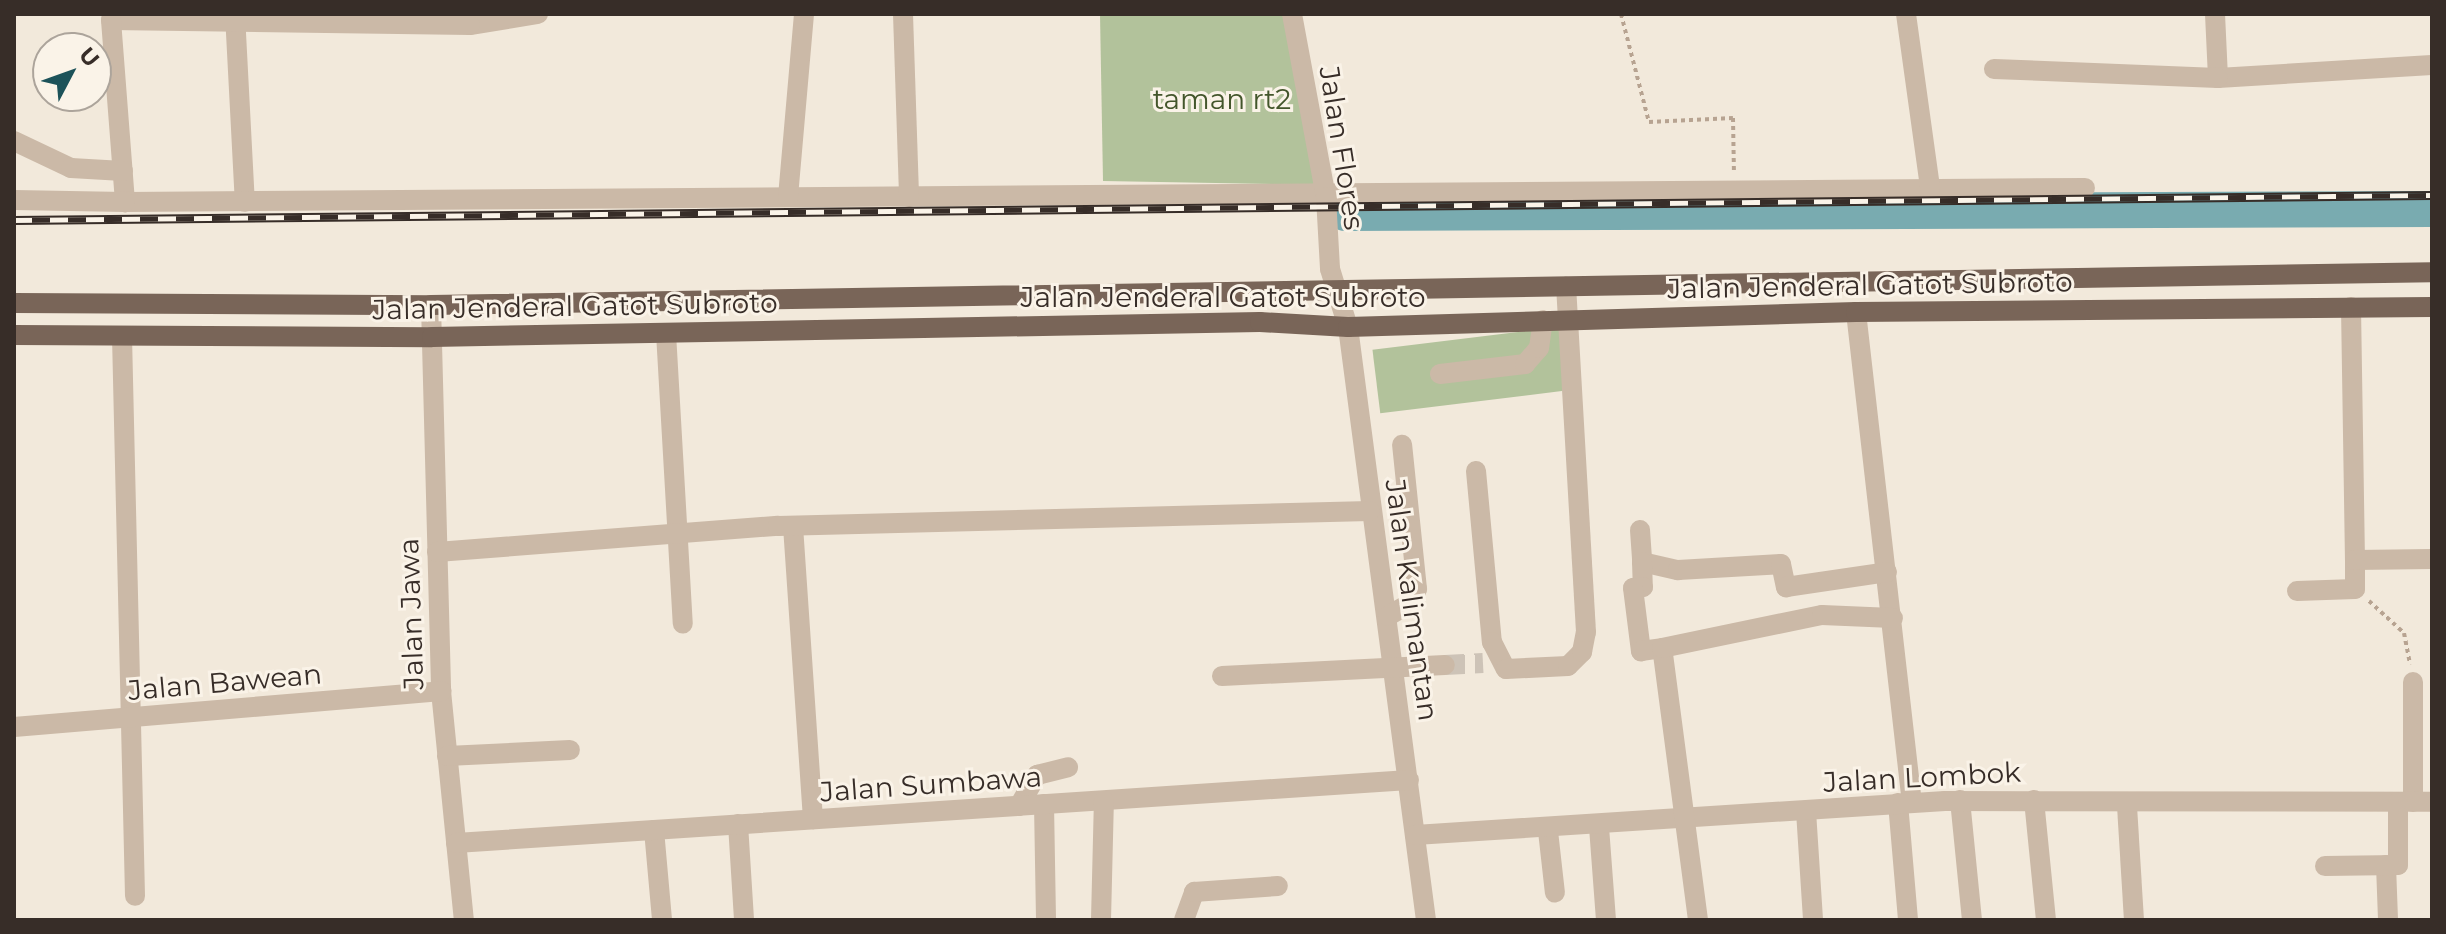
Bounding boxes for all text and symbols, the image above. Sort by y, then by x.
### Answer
north arrow [32,32,112,112]
text: U [73,42,105,73]
street label: Jalan Flores [1312,64,1372,232]
park label: taman rt2 [1153,82,1291,116]
street label: Jalan Jenderal Gatot Subroto [1667,265,2073,305]
street label: Jalan Jenderal Gatot Subroto [1020,280,1426,314]
street label: Jalan Jenderal Gatot Subroto [372,286,778,326]
street label: Jalan Kalimantan [1378,477,1446,723]
street label: Jalan Jawa [392,538,430,690]
street label: Jalan Bawean [127,657,323,707]
street label: Jalan Lombok [1822,755,2022,799]
street label: Jalan Sumbawa [819,759,1043,809]

